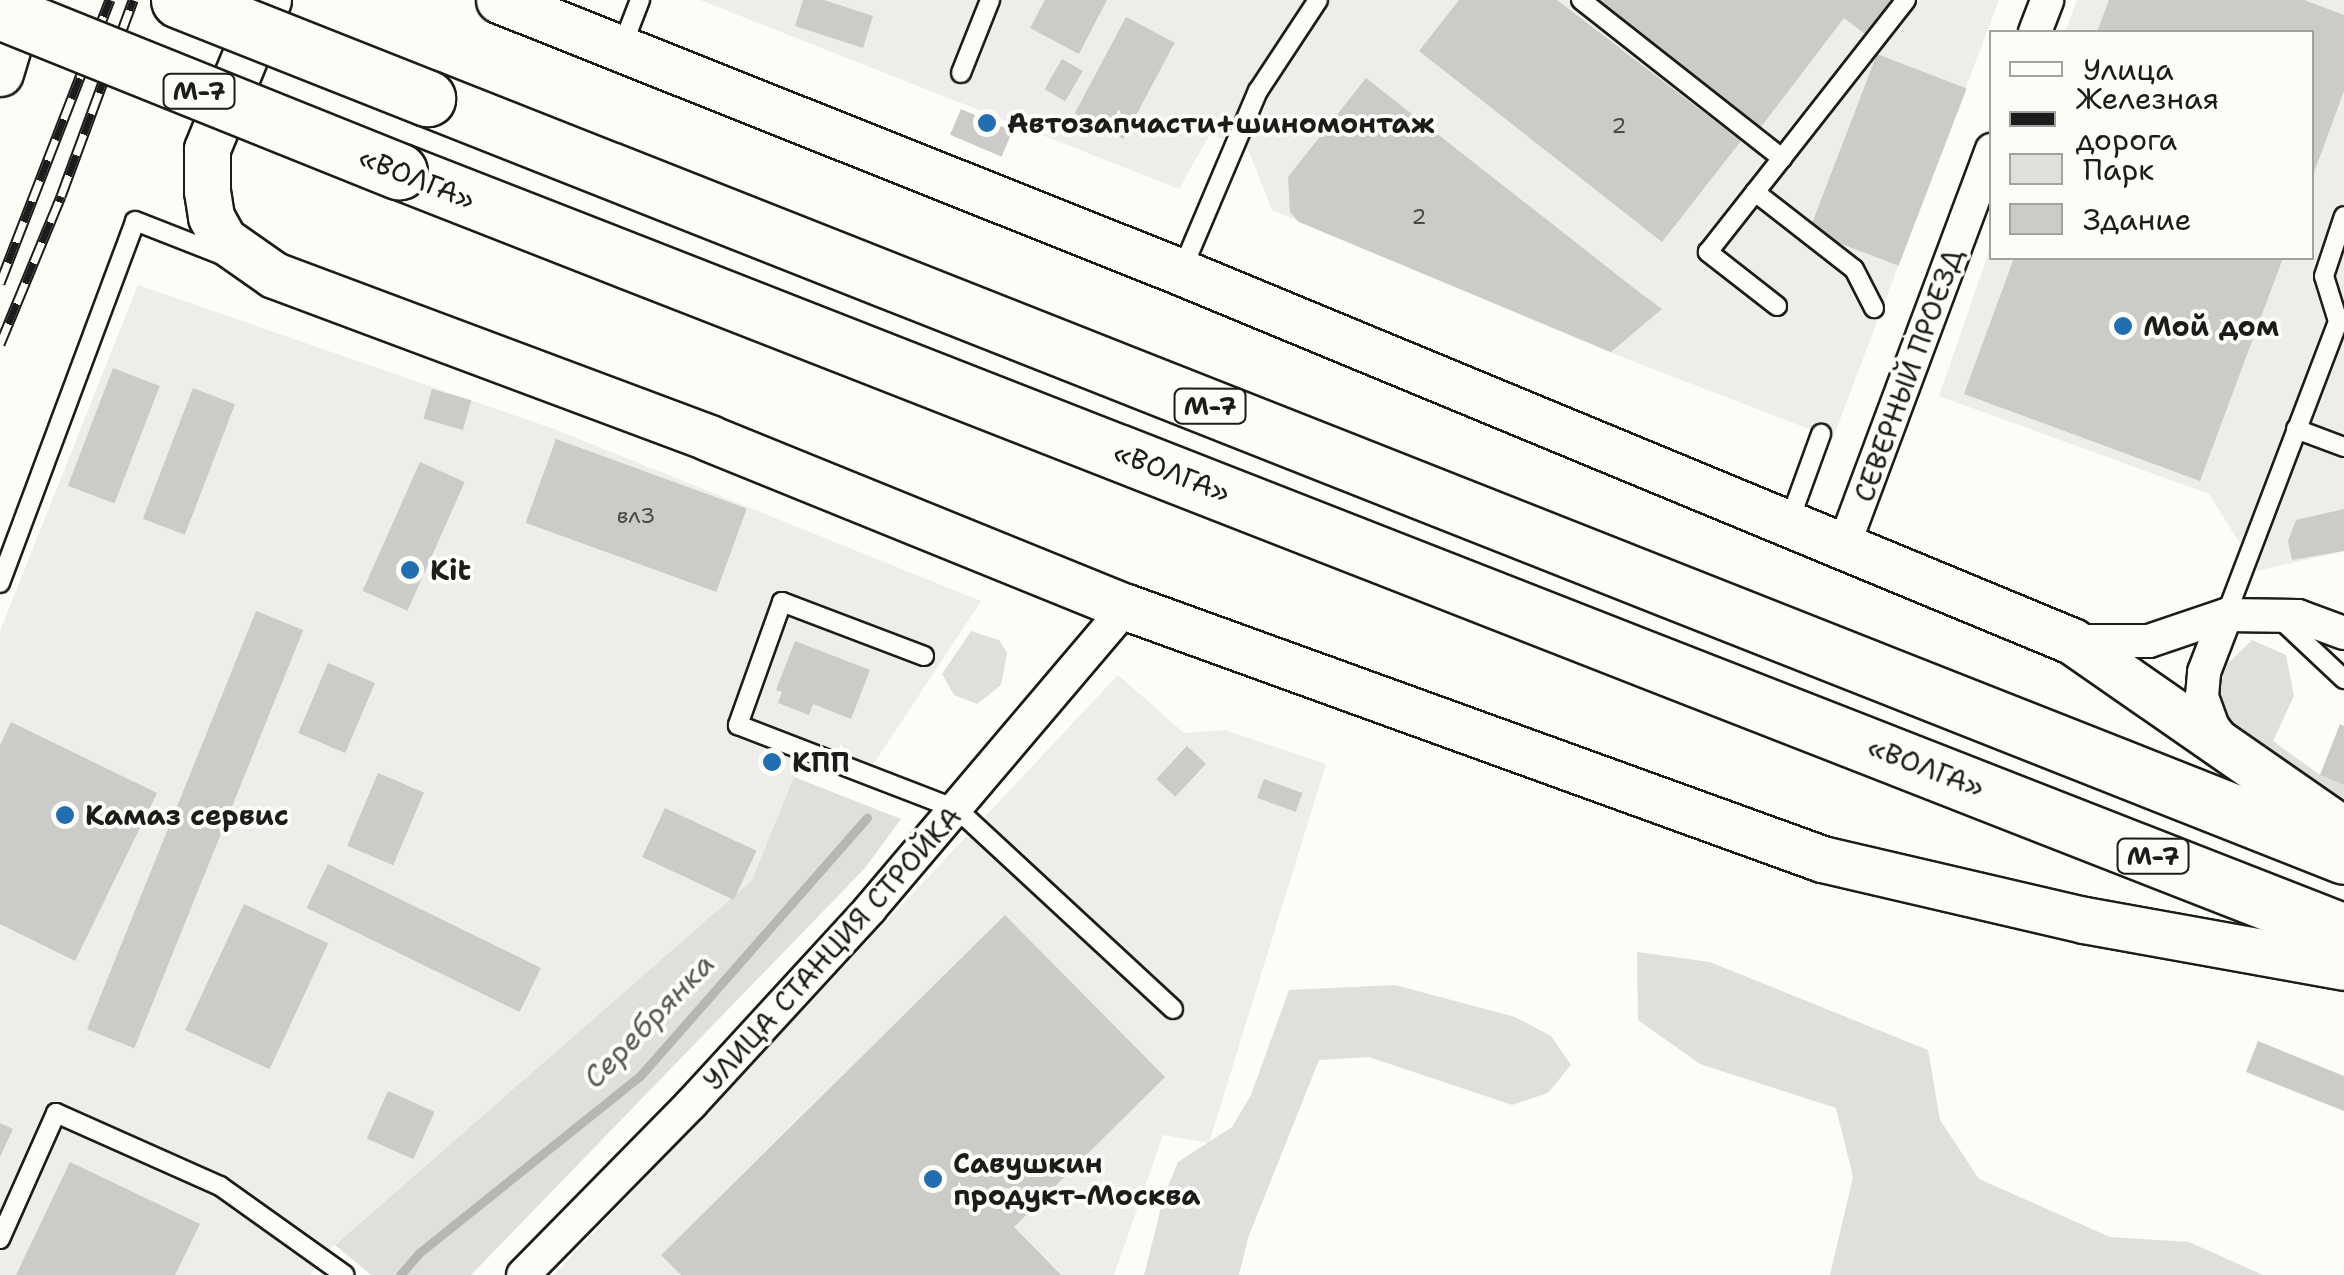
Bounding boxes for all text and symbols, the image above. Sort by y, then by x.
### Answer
legend [1989,30,2314,260]
text: Улица [2083,49,2174,90]
road number: М-7 [162,71,236,111]
text: Железная дорога [2076,78,2219,160]
place label: Автозапчасти+шиномонтаж [1007,106,1434,140]
marker: Автозапчасти+шиномонтаж [976,112,998,134]
house number: 2 [1611,113,1627,139]
street label: «ВОЛГА» [354,140,480,216]
text: Парк [2083,149,2154,190]
text: Здание [2083,199,2192,240]
house number: 2 [1411,204,1427,230]
street label: СЕВЕРНЫЙ ПРОЕЗД [1846,244,1970,506]
place label: Мой дом [2143,309,2279,343]
marker: Мой дом [2112,315,2134,337]
road number: М-7 [1172,386,1248,426]
street label: «ВОЛГА» [1109,434,1235,510]
house number: вл3 [617,503,655,529]
place label: Kit [430,553,471,587]
marker: Kit [399,559,421,581]
street label: «ВОЛГА» [1863,729,1989,805]
place label: КПП [792,745,850,779]
marker: КПП [761,751,783,773]
place label: Камаз сервис [85,798,289,832]
street label: УЛИЦА СТАНЦИЯ СТРОЙКА [696,799,968,1097]
marker: Камаз сервис [54,804,76,826]
road number: М-7 [2116,836,2190,876]
water label: Серебрянка [576,946,722,1096]
place label: Савушкин продукт-Москва [953,1146,1200,1212]
marker: Савушкин продукт-Москва [922,1168,944,1190]

